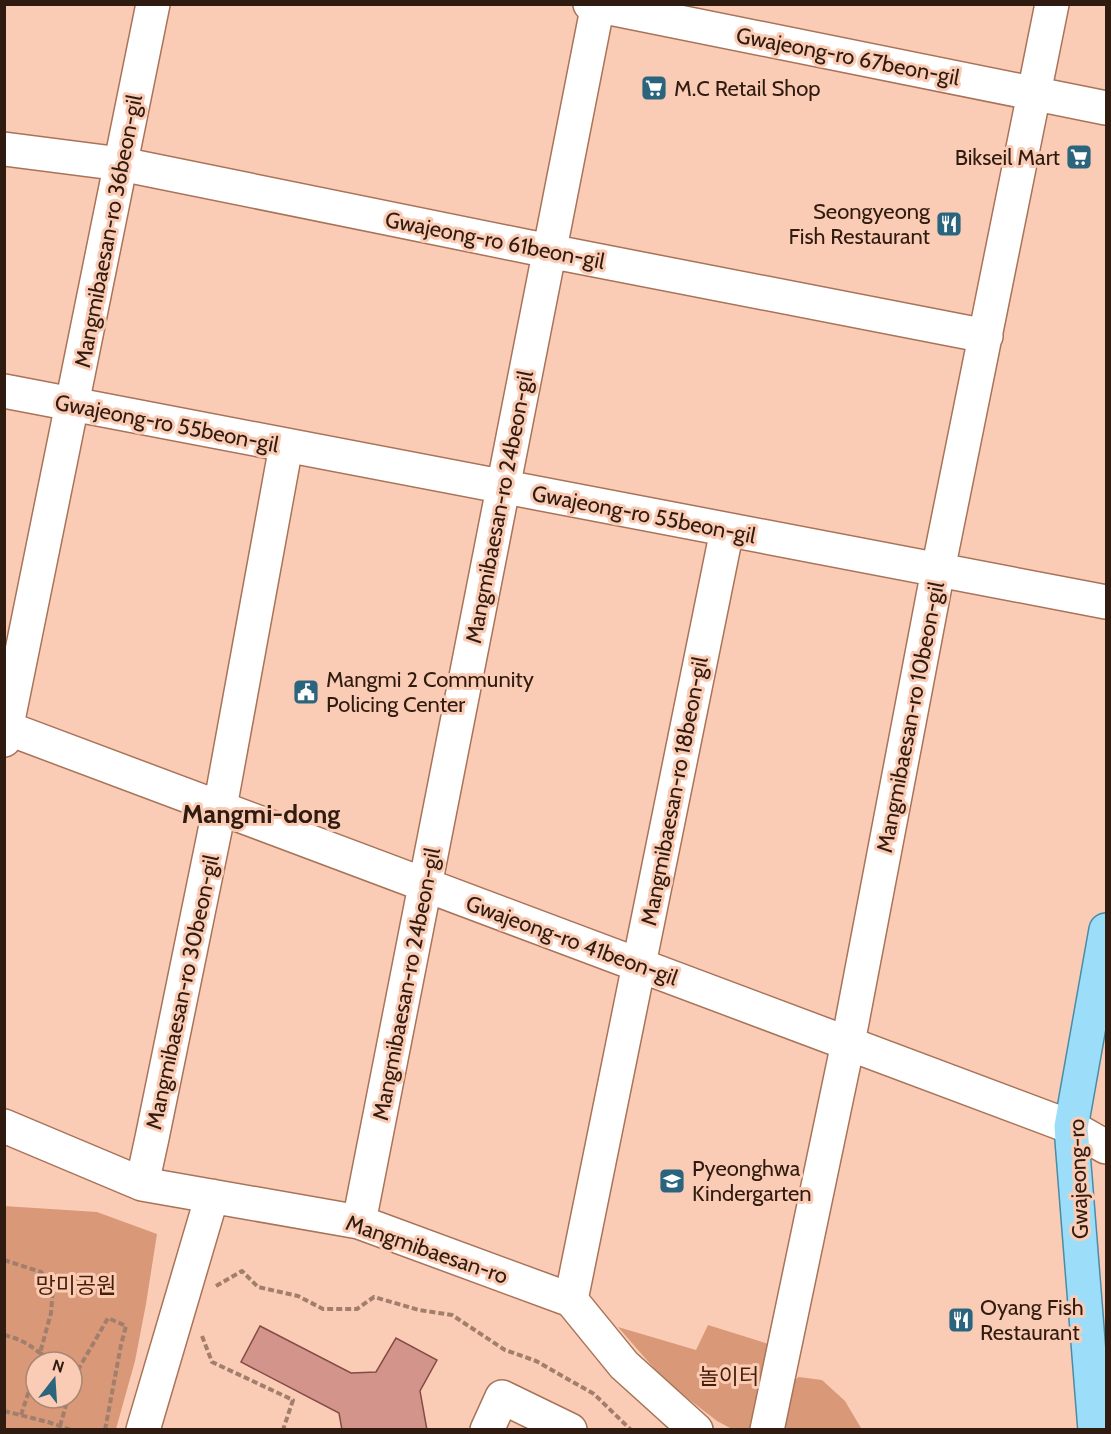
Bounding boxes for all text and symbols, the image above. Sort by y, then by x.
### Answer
street label: Gwajeong-ro 67beon-gil [734,22,963,92]
supermarket icon: M.C Retail Shop [639,73,669,103]
place label: M.C Retail Shop [674,75,821,102]
street label: Mangmibaesan-ro 36beon-gil [69,92,148,370]
supermarket icon: Bikseil Mart [1064,142,1094,172]
place label: Bikseil Mart [955,144,1061,171]
place label: Seongyeong Fish Restaurant [788,198,931,250]
street label: Gwajeong-ro 61beon-gil [383,206,608,275]
restaurant icon: Seongyeong Fish Restaurant [934,209,964,239]
street label: Mangmibaesan-ro 24beon-gil [460,368,539,646]
street label: Gwajeong-ro 55beon-gil [53,389,282,459]
street label: Gwajeong-ro 55beon-gil [530,480,759,550]
street label: Mangmibaesan-ro 10beon-gil [871,579,950,855]
street label: Mangmibaesan-ro 18beon-gil [635,654,714,928]
place label: Mangmi 2 Community Policing Center [326,666,534,718]
public building icon: Mangmi 2 Community Policing Center [291,677,321,707]
district label: Mangmi-dong [182,798,340,830]
street label: Mangmibaesan-ro 24beon-gil [367,845,446,1123]
street label: Mangmibaesan-ro 30beon-gil [140,851,225,1132]
street label: Gwajeong-ro 41beon-gil [462,890,682,992]
street label: Gwajeong-ro [1063,1118,1094,1240]
place label: Pyeonghwa Kindergarten [692,1155,812,1207]
school or university icon: Pyeonghwa Kindergarten [657,1166,687,1196]
street label: Mangmibaesan-ro [342,1209,511,1290]
park label: 망미공원 [36,1272,116,1299]
place label: Oyang Fish Restaurant [980,1294,1084,1346]
restaurant icon: Oyang Fish Restaurant [946,1305,976,1335]
north arrow [24,1350,84,1410]
text: N [50,1355,66,1377]
park label: 놀이터 [699,1363,759,1390]

